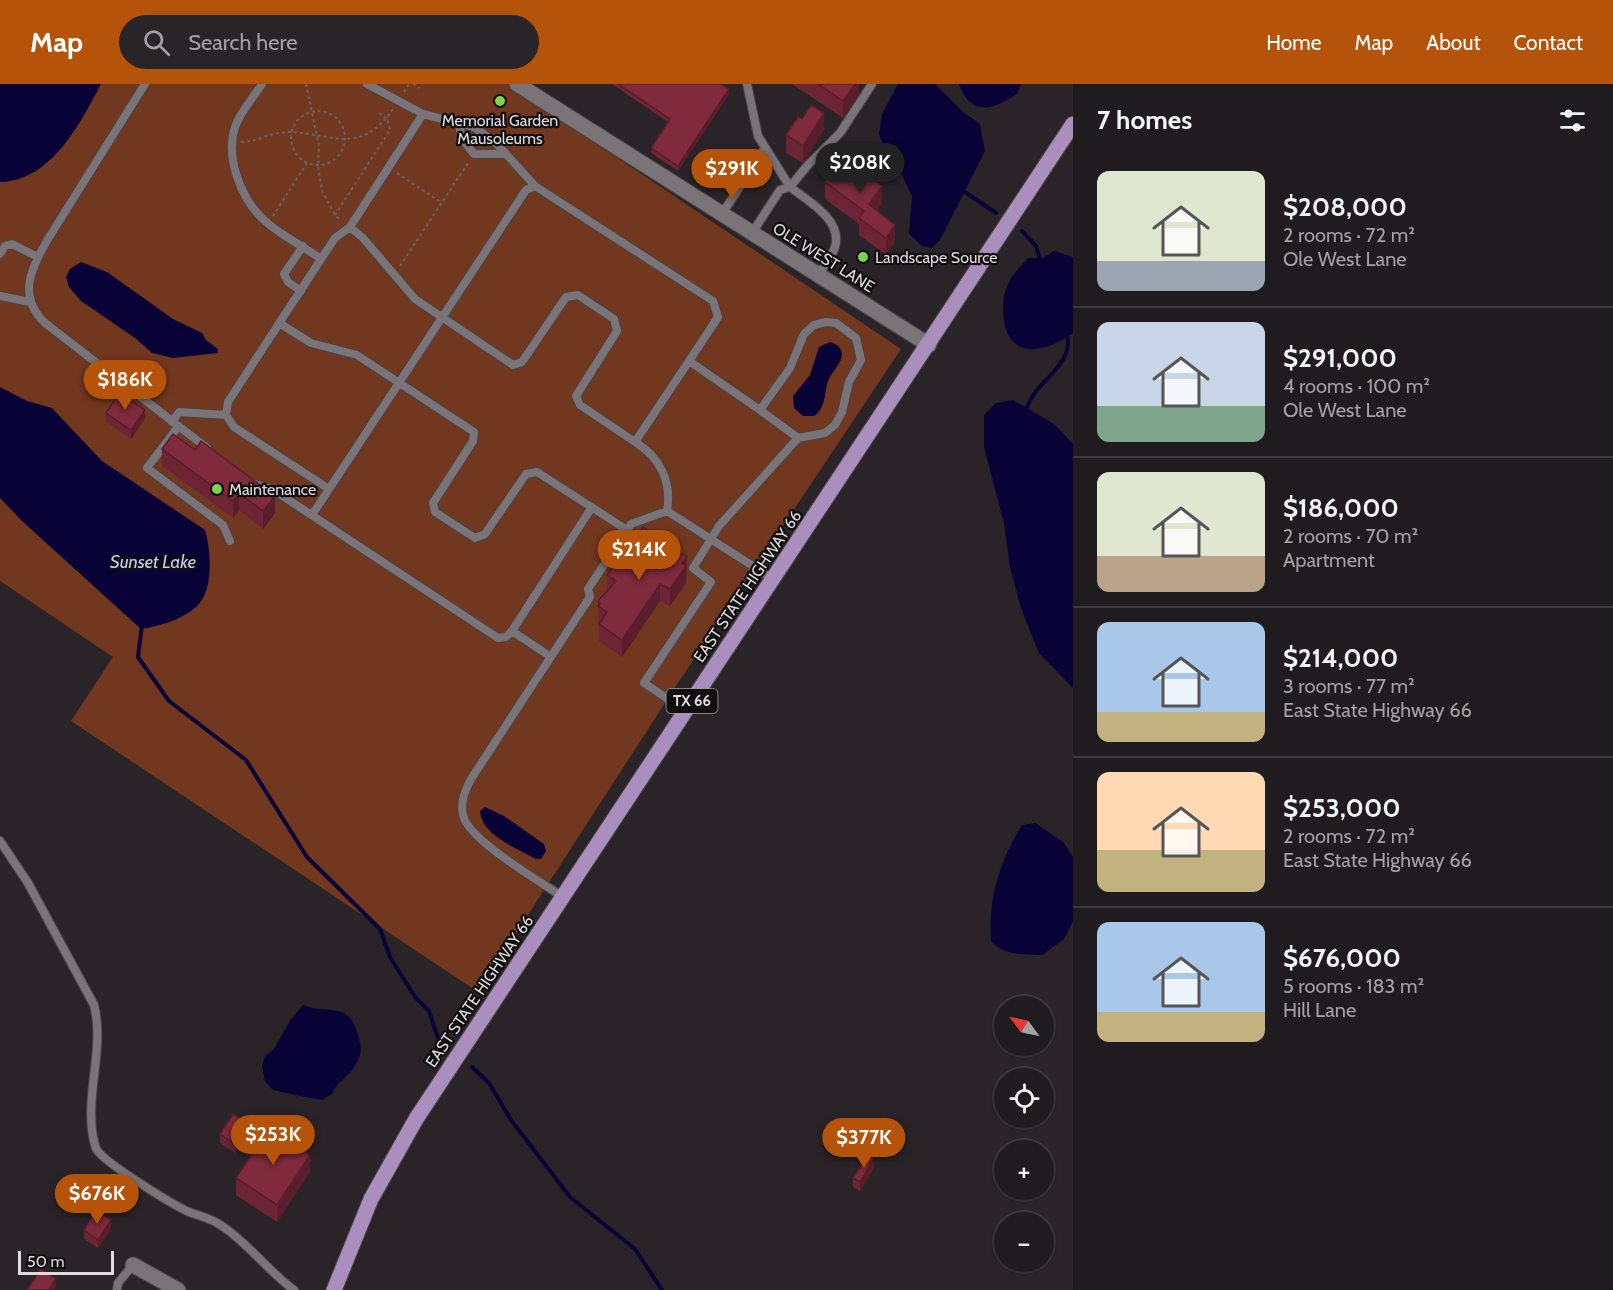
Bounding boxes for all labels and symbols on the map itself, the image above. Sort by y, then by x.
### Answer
marker: Memorial Garden Mausoleums [493,94,507,108]
place label: Memorial Garden Mausoleums [442,111,558,148]
pin: $208K [818,143,902,194]
pin: $291K [690,149,774,200]
street label: OLE WEST LANE [769,219,878,296]
place label: Landscape Source [875,248,998,267]
marker: Landscape Source [856,250,870,264]
pin: $186K [83,360,167,411]
place label: Maintenance [229,480,316,499]
marker: Maintenance [210,482,224,496]
street label: EAST STATE HIGHWAY 66 [690,507,805,666]
pin: $214K [597,530,681,581]
water label: Sunset Lake [110,551,196,573]
road number: TX 66 [666,689,718,713]
street label: EAST STATE HIGHWAY 66 [422,912,537,1071]
north arrow [994,996,1054,1056]
pin: $253K [231,1115,315,1166]
pin: $377K [822,1118,906,1169]
pin: $676K [55,1174,139,1225]
scale bar [18,1248,114,1276]

